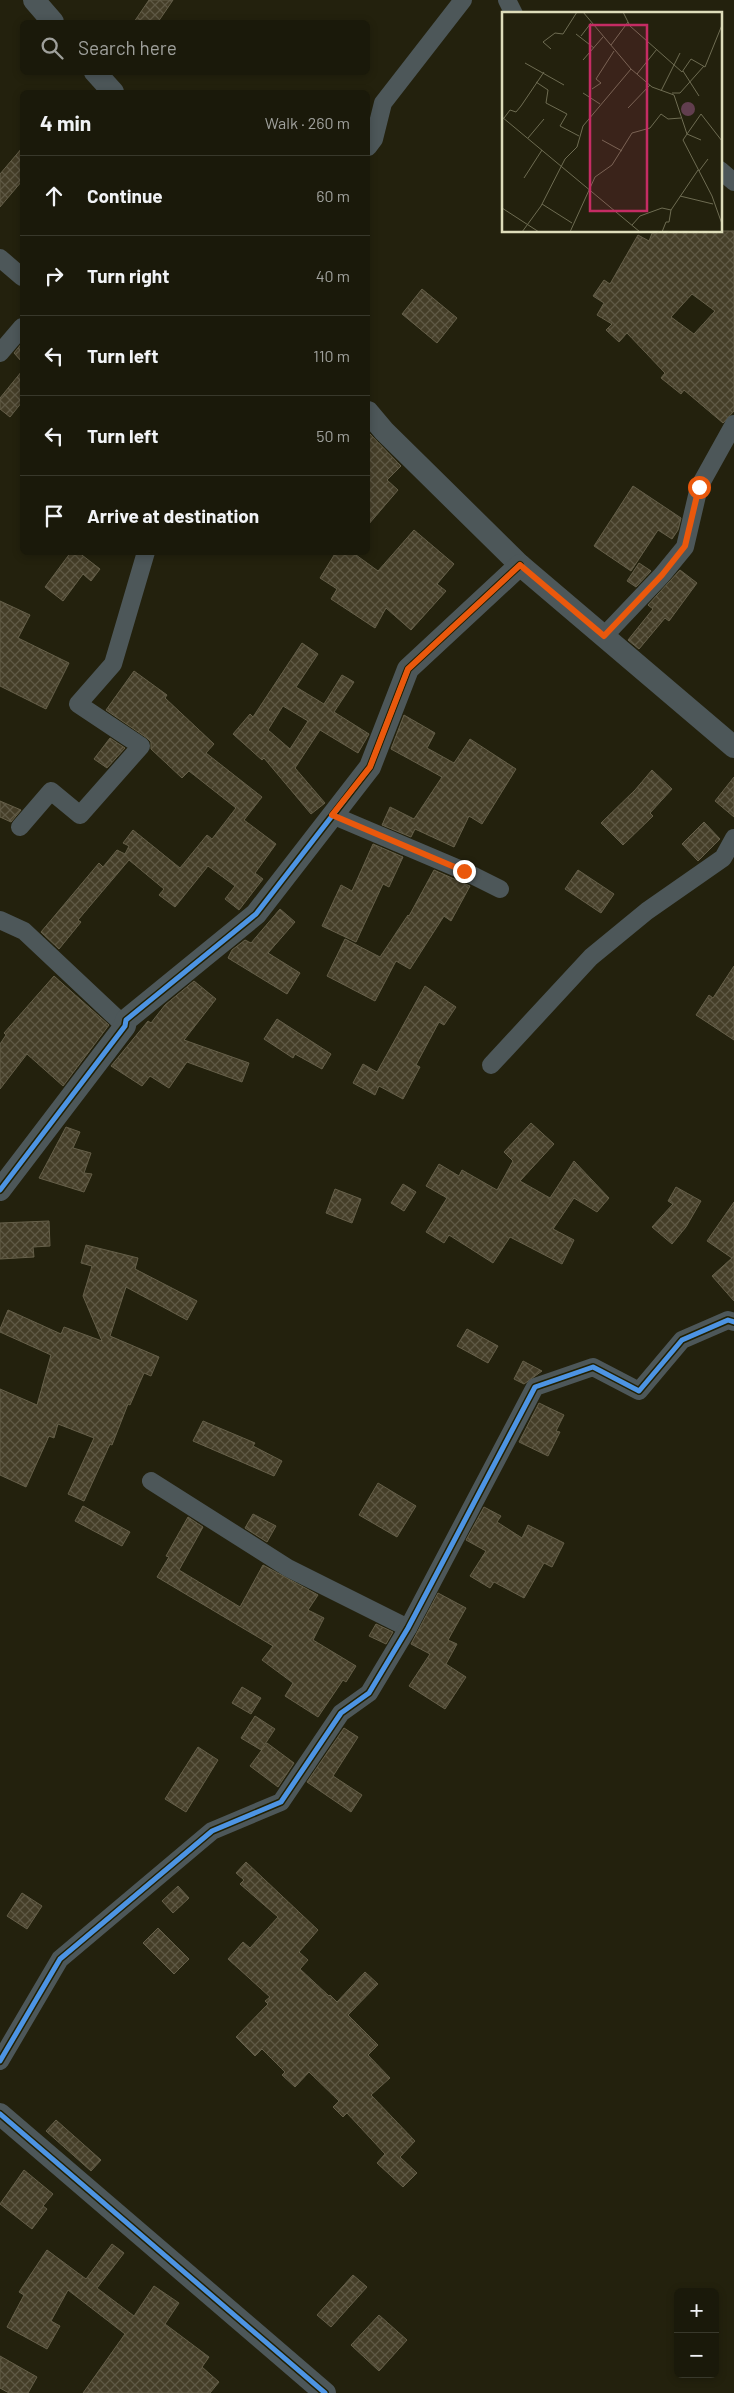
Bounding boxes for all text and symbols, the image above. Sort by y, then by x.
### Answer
inset map [502,12,722,232]
search box [20,20,370,75]
icon: search [38,34,66,62]
text: Search here [78,36,177,59]
text: 4 min [40,110,91,135]
text: Walk · 260 m [265,113,350,132]
icon: ahead [40,182,68,210]
text: Continue [87,184,163,207]
text: 60 m [316,186,350,205]
icon: right [40,262,68,290]
text: Turn right [87,264,169,287]
text: 40 m [316,266,350,285]
icon: left [40,342,68,370]
text: Turn left [87,344,158,367]
text: 110 m [313,346,350,365]
icon: left [40,422,68,450]
text: Turn left [87,424,158,447]
text: 50 m [316,426,350,445]
route start [688,476,711,499]
icon: arrive [40,502,68,530]
text: Arrive at destination [87,504,259,527]
route end [453,860,476,883]
map controls [674,2288,719,2378]
button: + [674,2288,719,2333]
button: − [674,2333,719,2378]

